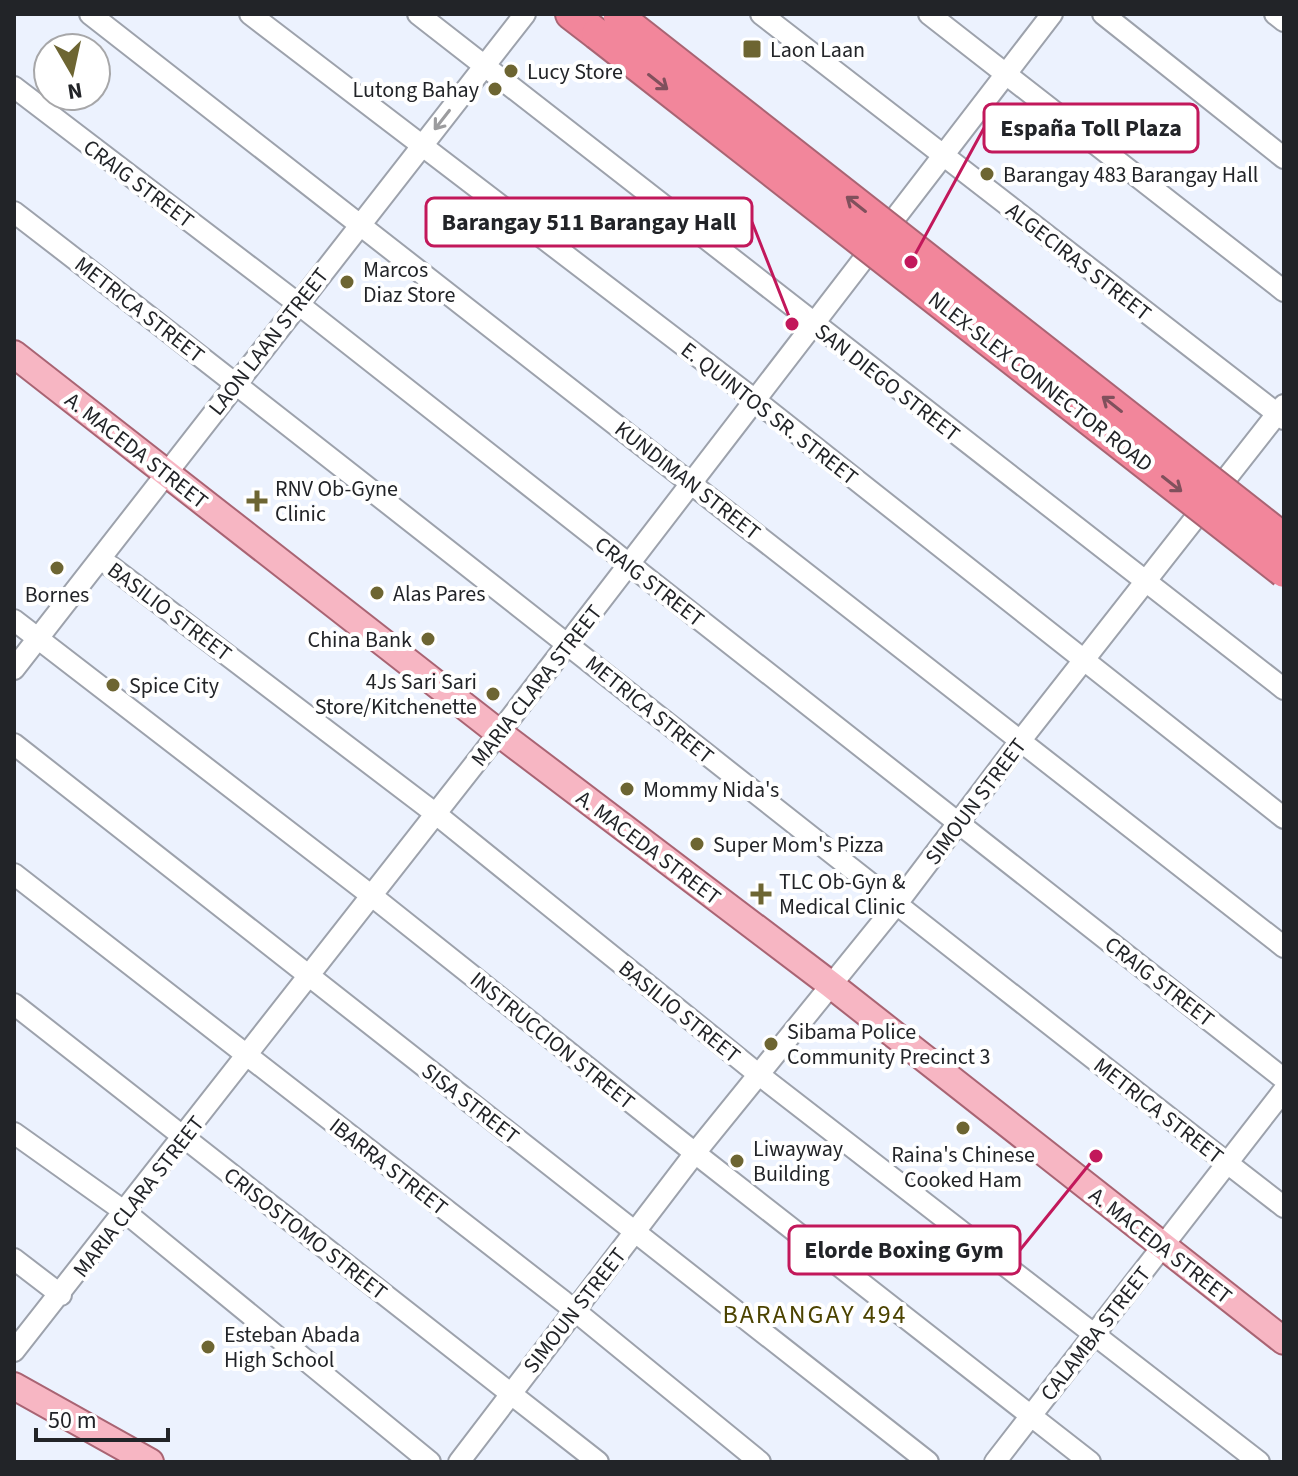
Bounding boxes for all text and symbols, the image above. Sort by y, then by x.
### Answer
north arrow [32,32,112,112]
place label: Laon Laan [770,34,865,66]
marker: Laon Laan [741,38,763,60]
place label: Lucy Store [527,56,623,88]
marker: Lucy Store [502,62,520,80]
one-way arrow [647,73,668,90]
text: N [65,74,85,108]
place label: Lutong Bahay [353,74,480,106]
marker: Lutong Bahay [486,80,504,98]
callout: España Toll Plaza [984,104,1198,152]
one-way arrow [433,109,451,130]
text: España Toll Plaza [1000,111,1182,146]
street label: CRAIG STREET [76,132,201,236]
place label: Barangay 483 Barangay Hall [1003,159,1258,191]
marker: Barangay 483 Barangay Hall [978,165,996,183]
one-way arrow [846,195,867,212]
street label: ALGECIRAS STREET [999,195,1158,329]
callout: Barangay 511 Barangay Hall [426,198,752,246]
text: Barangay 511 Barangay Hall [442,205,737,240]
street label: METRICA STREET [68,249,211,371]
place label: Marcos Diaz Store [363,254,455,311]
street label: LAON LAAN STREET [201,261,337,422]
marker: Marcos Diaz Store [338,273,356,291]
street label: NLEX-SLEX CONNECTOR ROAD [921,284,1160,480]
street label: SAN DIEGO STREET [808,316,967,450]
street label: E. QUINTOS SR. STREET [674,334,865,493]
street label: A. MACEDA STREET [58,385,215,517]
one-way arrow [1102,396,1123,413]
street label: KUNDIMAN STREET [608,414,767,548]
place label: RNV Ob-Gyne Clinic [275,473,398,530]
one-way arrow [1161,475,1182,492]
marker: RNV Ob-Gyne Clinic [246,490,268,512]
street label: CRAIG STREET [588,529,711,635]
street label: BASILIO STREET [100,554,238,669]
marker: Bornes [48,559,66,577]
place label: Alas Pares [393,578,485,610]
place label: Bornes [25,579,89,611]
marker: Alas Pares [368,584,386,602]
street label: MARIA CLARA STREET [463,598,610,773]
place label: China Bank [308,624,412,656]
marker: China Bank [419,630,437,648]
street label: METRICA STREET [578,648,721,772]
place label: 4Js Sari Sari Store/Kitchenette [315,666,477,723]
place label: Spice City [129,670,220,702]
marker: Spice City [104,676,122,694]
marker: 4Js Sari Sari Store/Kitchenette [484,685,502,703]
street label: SIMOUN STREET [917,731,1034,872]
place label: Mommy Nida's [643,774,779,806]
marker: Mommy Nida's [618,780,636,798]
street label: A. MACEDA STREET [569,783,728,913]
place label: Super Mom's Pizza [713,829,884,861]
marker: Super Mom's Pizza [688,835,706,853]
place label: TLC Ob-Gyn & Medical Clinic [779,866,906,923]
marker: TLC Ob-Gyn & Medical Clinic [750,883,772,905]
street label: CRAIG STREET [1098,929,1221,1035]
street label: BASILIO STREET [612,953,747,1071]
street label: INSTRUCCION STREET [463,964,642,1118]
place label: Sibama Police Community Precinct 3 [787,1016,990,1073]
marker: Sibama Police Community Precinct 3 [762,1035,780,1053]
street label: METRICA STREET [1087,1050,1230,1172]
street label: SISA STREET [415,1055,526,1152]
street label: MARIA CLARA STREET [65,1109,212,1284]
street label: IBARRA STREET [322,1110,455,1223]
marker: Raina's Chinese Cooked Ham [954,1119,972,1137]
place label: Liwayway Building [753,1133,844,1190]
place label: Raina's Chinese Cooked Ham [891,1139,1035,1196]
marker: Liwayway Building [728,1152,746,1170]
street label: CRISOSTOMO STREET [217,1160,394,1308]
street label: A. MACEDA STREET [1082,1180,1239,1312]
callout: Elorde Boxing Gym [789,1226,1020,1274]
text: Elorde Boxing Gym [804,1233,1004,1268]
street label: SIMOUN STREET [516,1241,634,1380]
street label: CALAMBA STREET [1033,1259,1159,1408]
district label: BARANGAY 494 [722,1296,908,1333]
place label: Esteban Abada High School [224,1319,360,1376]
marker: Esteban Abada High School [199,1338,217,1356]
scale bar [36,1392,168,1442]
text: 50 m [48,1403,97,1438]

